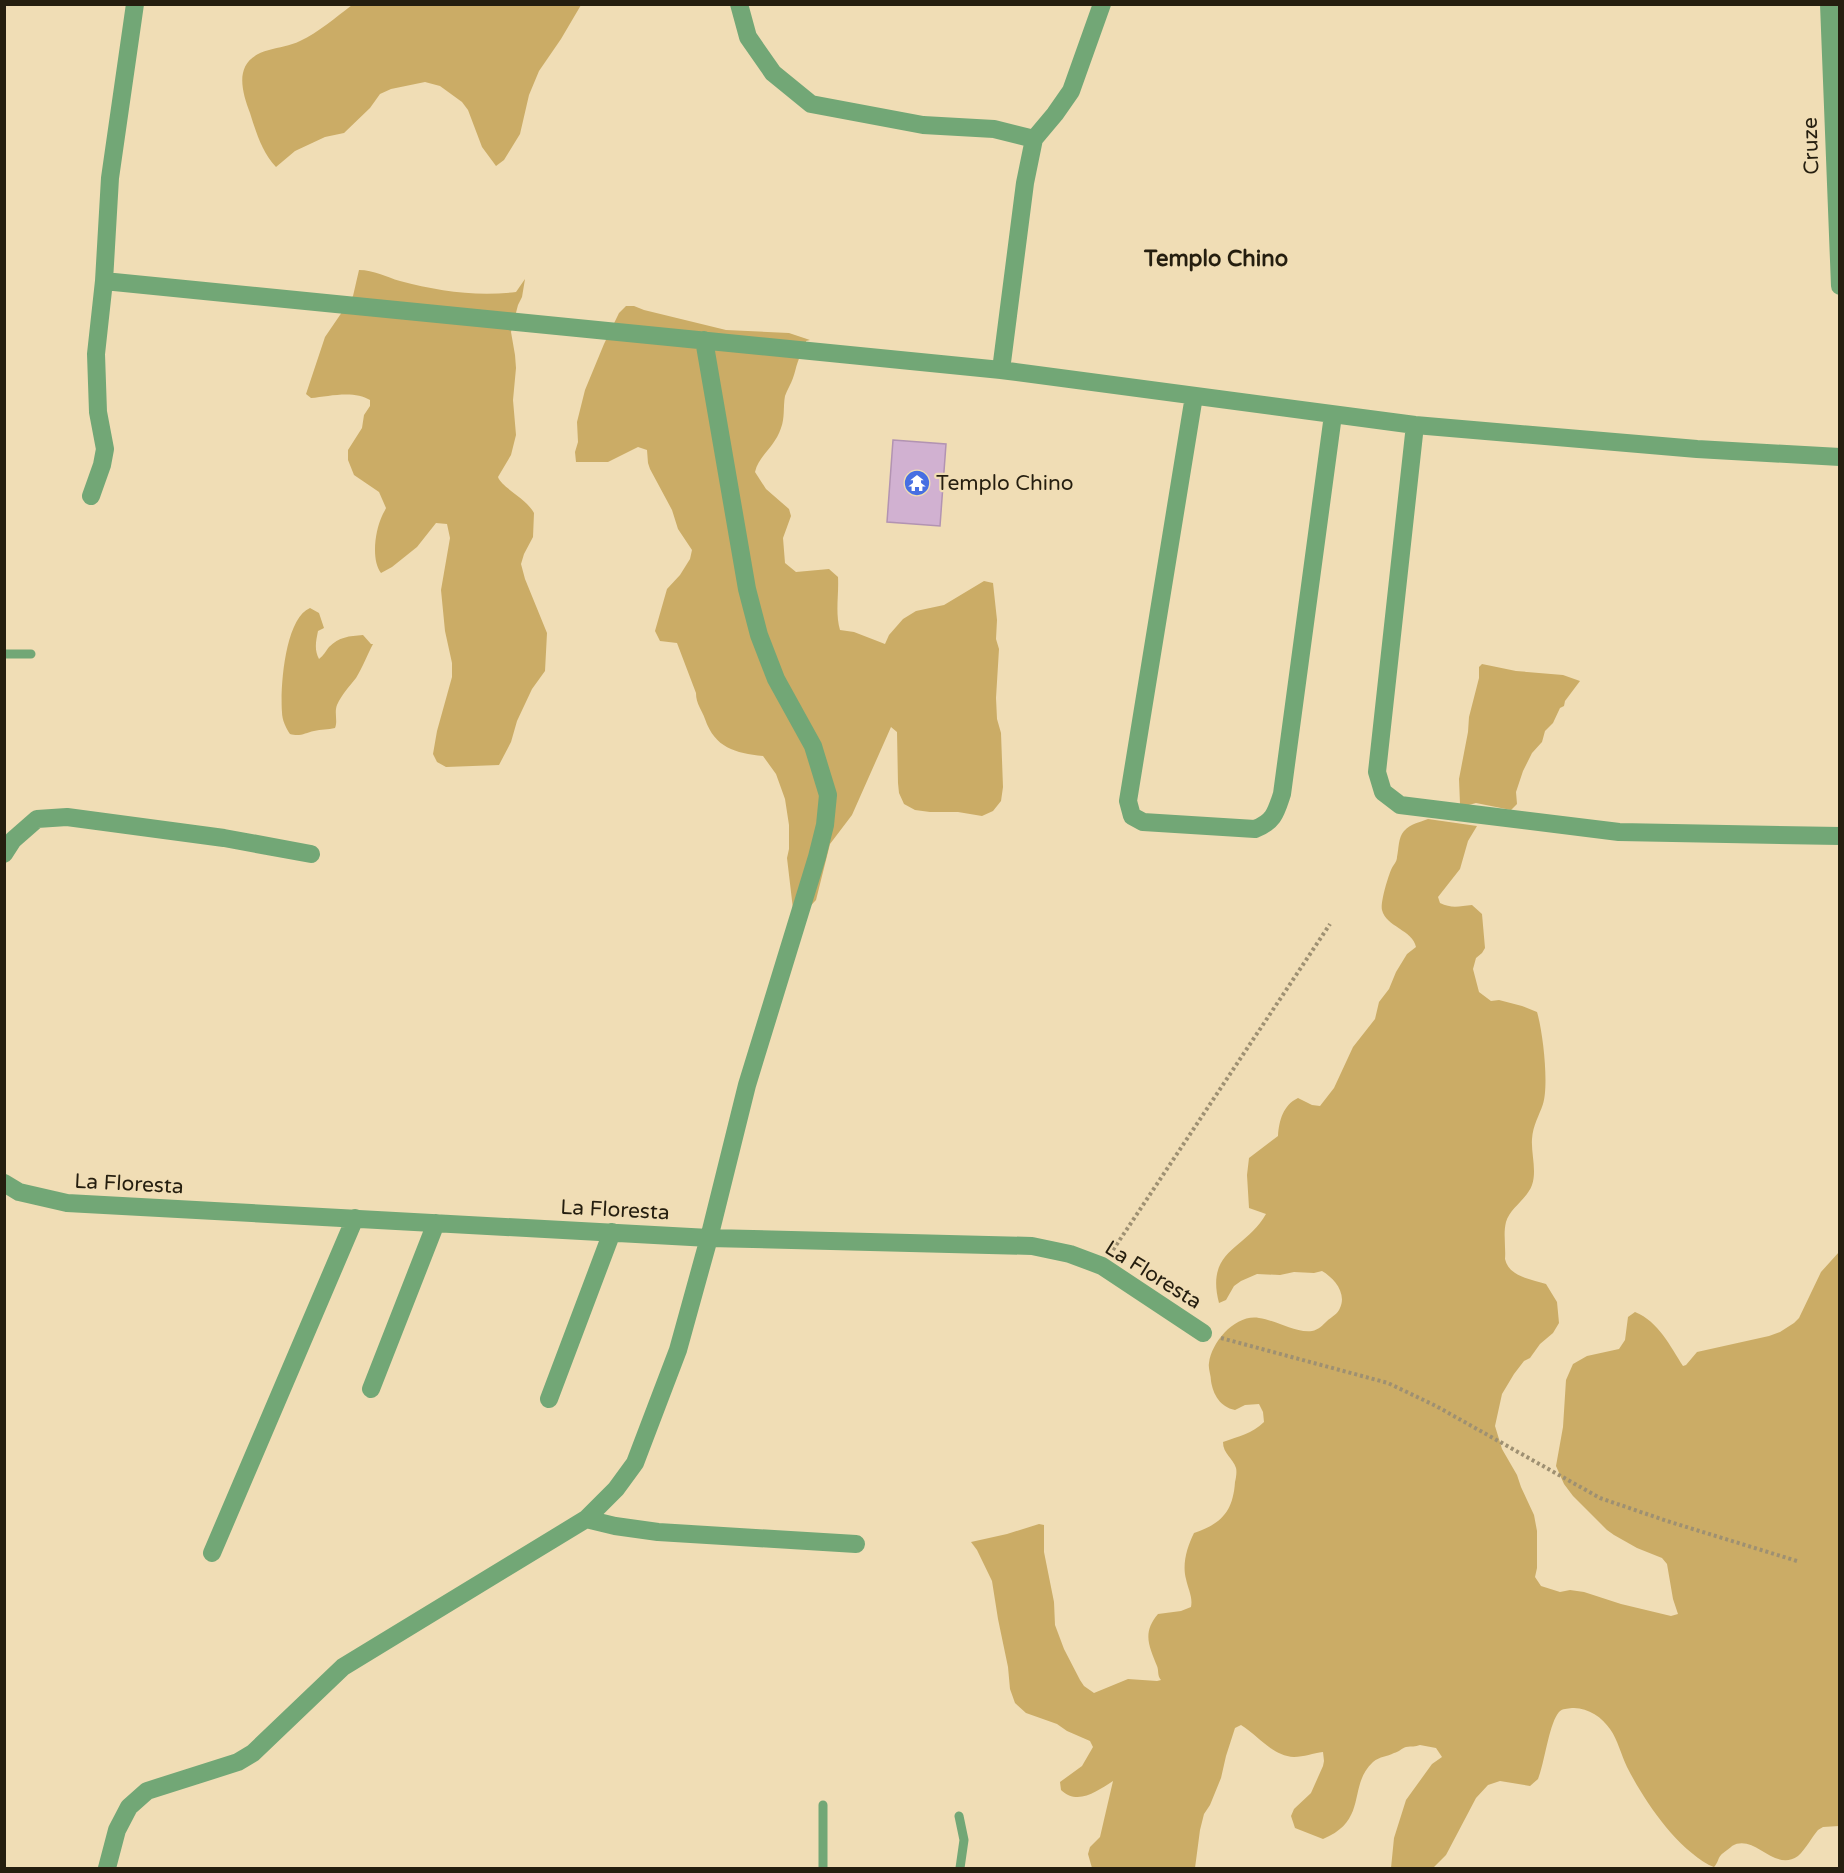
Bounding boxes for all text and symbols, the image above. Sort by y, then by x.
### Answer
street label: Cruze [1797,117,1824,175]
district label: Templo Chino [1143,246,1288,272]
temple icon: Templo Chino [902,468,932,498]
place label: Templo Chino [936,471,1074,496]
street label: La Floresta [74,1169,184,1199]
street label: La Floresta [560,1195,670,1225]
street label: La Floresta [1100,1235,1206,1315]

